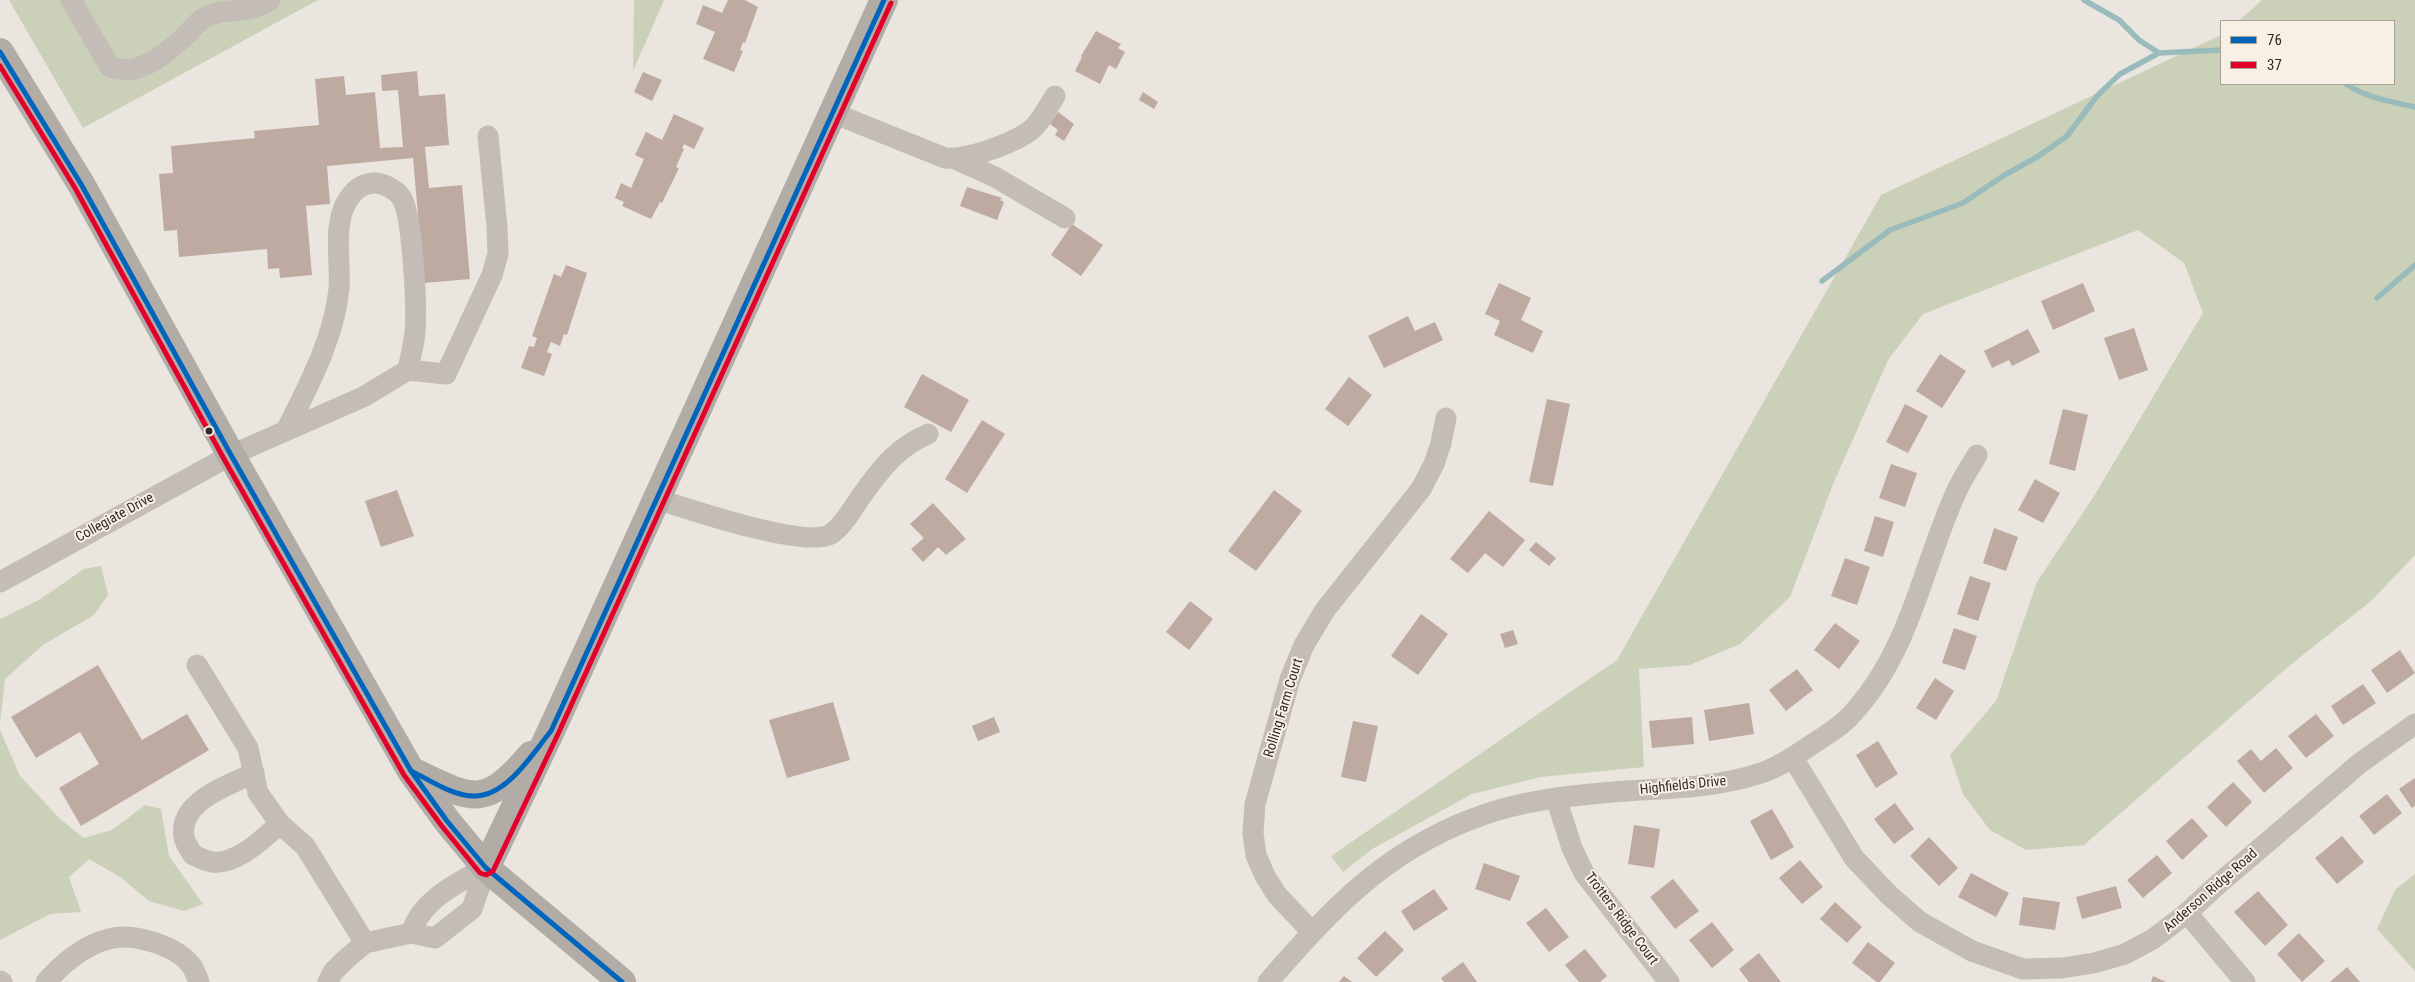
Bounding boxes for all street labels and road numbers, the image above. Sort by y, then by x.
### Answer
street label: Collegiate Drive [73,490,157,546]
street label: Rolling Farm Court [1261,656,1307,760]
street label: Highfields Drive [1639,773,1727,799]
street label: Anderson Ridge Road [2161,846,2261,936]
street label: Trotters Ridge Court [1581,869,1661,969]

